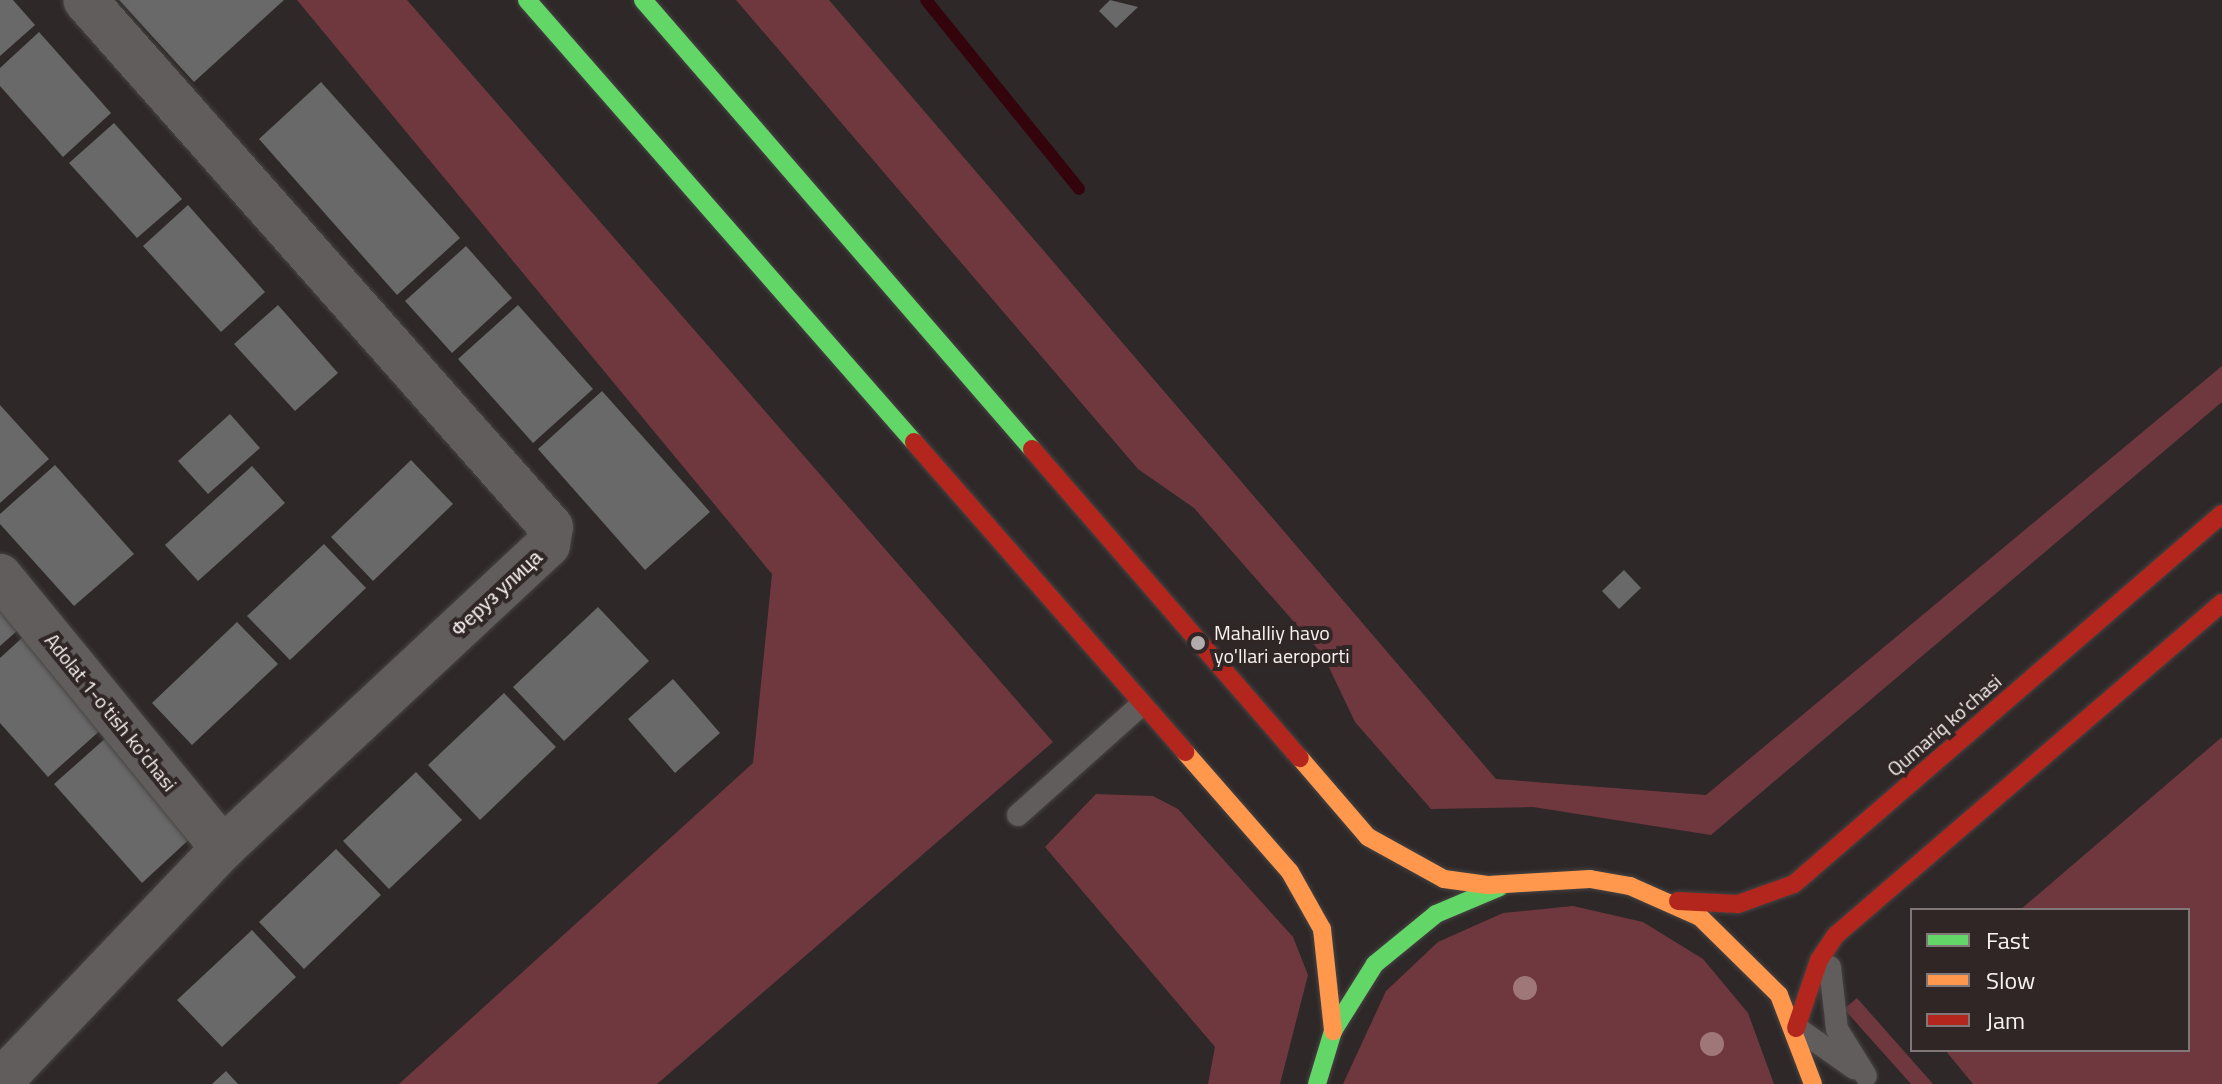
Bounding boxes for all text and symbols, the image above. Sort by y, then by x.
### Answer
street label: Феруз улица [445,545,547,641]
place label: Mahalliy havo yo'llari aeroporti [1214,620,1350,667]
street label: Adolat 1-o'tish ko'chasi [40,628,182,796]
marker: Mahalliy havo yo'llari aeroporti [1189,634,1207,652]
street label: Qumariq ko'chasi [1882,669,2006,781]
legend [1910,908,2190,1052]
text: Fast [1986,922,2029,958]
text: Slow [1986,962,2035,998]
text: Jam [1986,1002,2025,1038]

